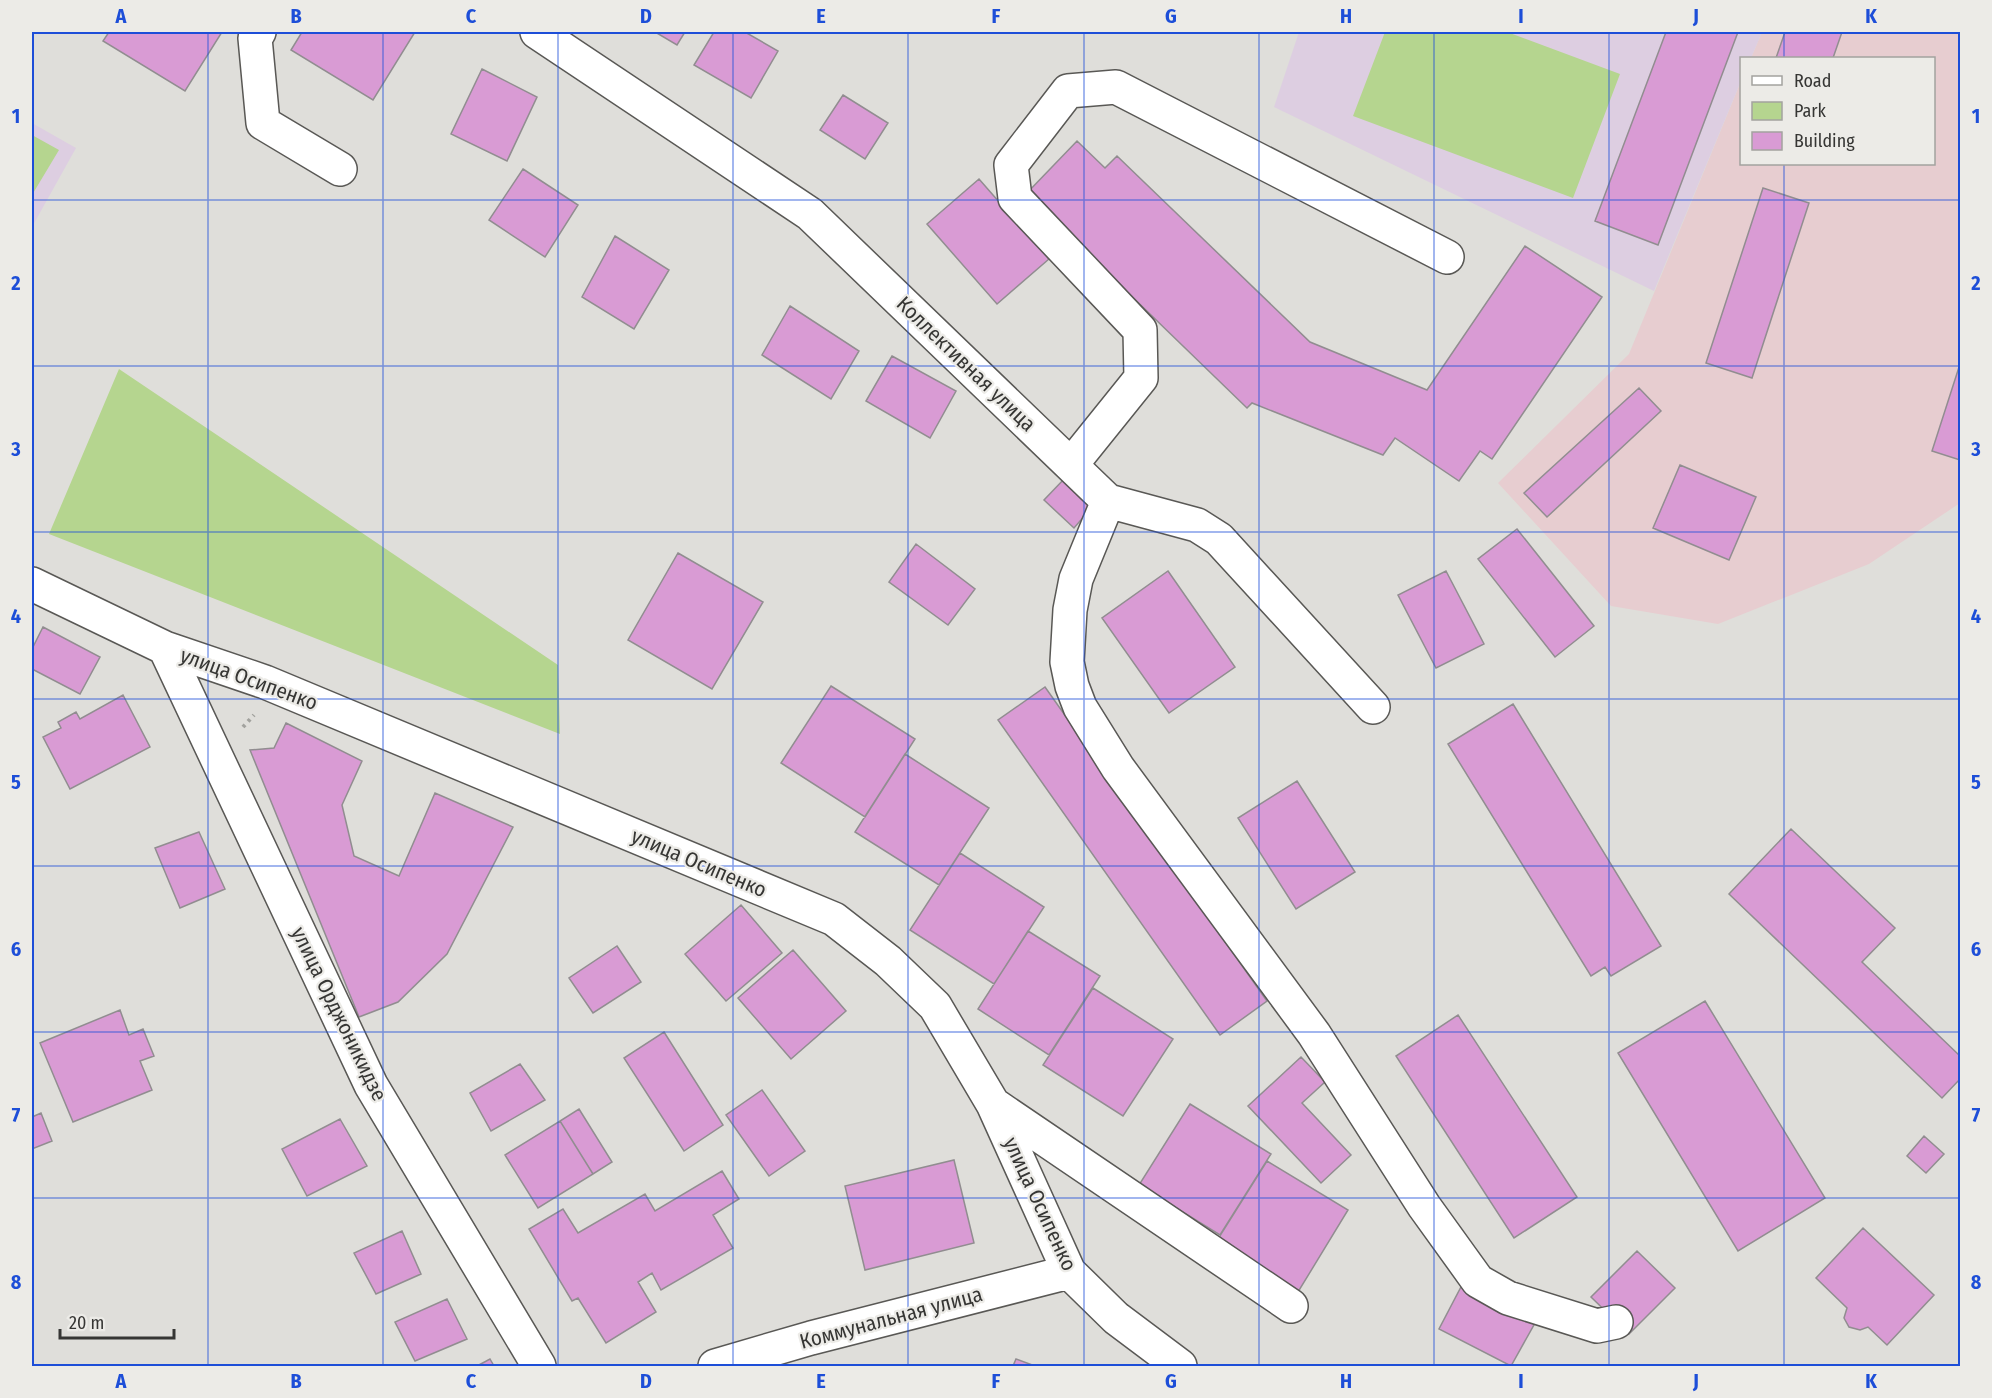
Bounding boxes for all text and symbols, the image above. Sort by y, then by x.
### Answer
text: A [115,4,128,28]
text: B [290,4,302,28]
text: C [466,4,477,28]
text: D [640,4,652,28]
text: E [816,4,826,28]
text: F [992,4,1001,28]
text: G [1165,4,1177,28]
text: H [1340,4,1352,28]
text: I [1518,4,1524,28]
text: J [1692,4,1699,28]
text: K [1865,4,1877,28]
legend [1740,57,1935,165]
text: Road [1794,70,1831,92]
text: Park [1794,100,1827,122]
text: 1 [12,104,20,128]
text: 1 [1972,104,1980,128]
text: Building [1794,130,1855,152]
text: 2 [10,271,21,295]
text: 2 [1970,271,1981,295]
street label: Коллективная улица [891,291,1041,437]
text: 3 [10,437,21,461]
text: 3 [1970,437,1981,461]
text: 4 [11,604,21,628]
text: 4 [1971,604,1981,628]
street label: улица Осипенко [177,642,321,716]
text: 5 [11,770,21,794]
text: 5 [1971,770,1981,794]
street label: улица Осипенко [627,823,771,903]
street label: улица Орджоникидзе [286,923,392,1105]
text: 6 [11,937,21,961]
text: 6 [1971,937,1981,961]
text: 7 [12,1103,21,1127]
text: 7 [1972,1103,1981,1127]
street label: улица Осипенко [998,1133,1082,1275]
text: 8 [11,1270,22,1294]
text: 8 [1971,1270,1982,1294]
street label: Коммунальная улица [797,1281,985,1355]
scale bar [60,1302,174,1340]
text: 20 m [69,1312,104,1334]
text: A [115,1369,128,1393]
text: B [290,1369,302,1393]
text: C [466,1369,477,1393]
text: D [640,1369,652,1393]
text: E [816,1369,826,1393]
text: F [992,1369,1001,1393]
text: G [1165,1369,1177,1393]
text: H [1340,1369,1352,1393]
text: I [1518,1369,1524,1393]
text: J [1692,1369,1699,1393]
text: K [1865,1369,1877,1393]

